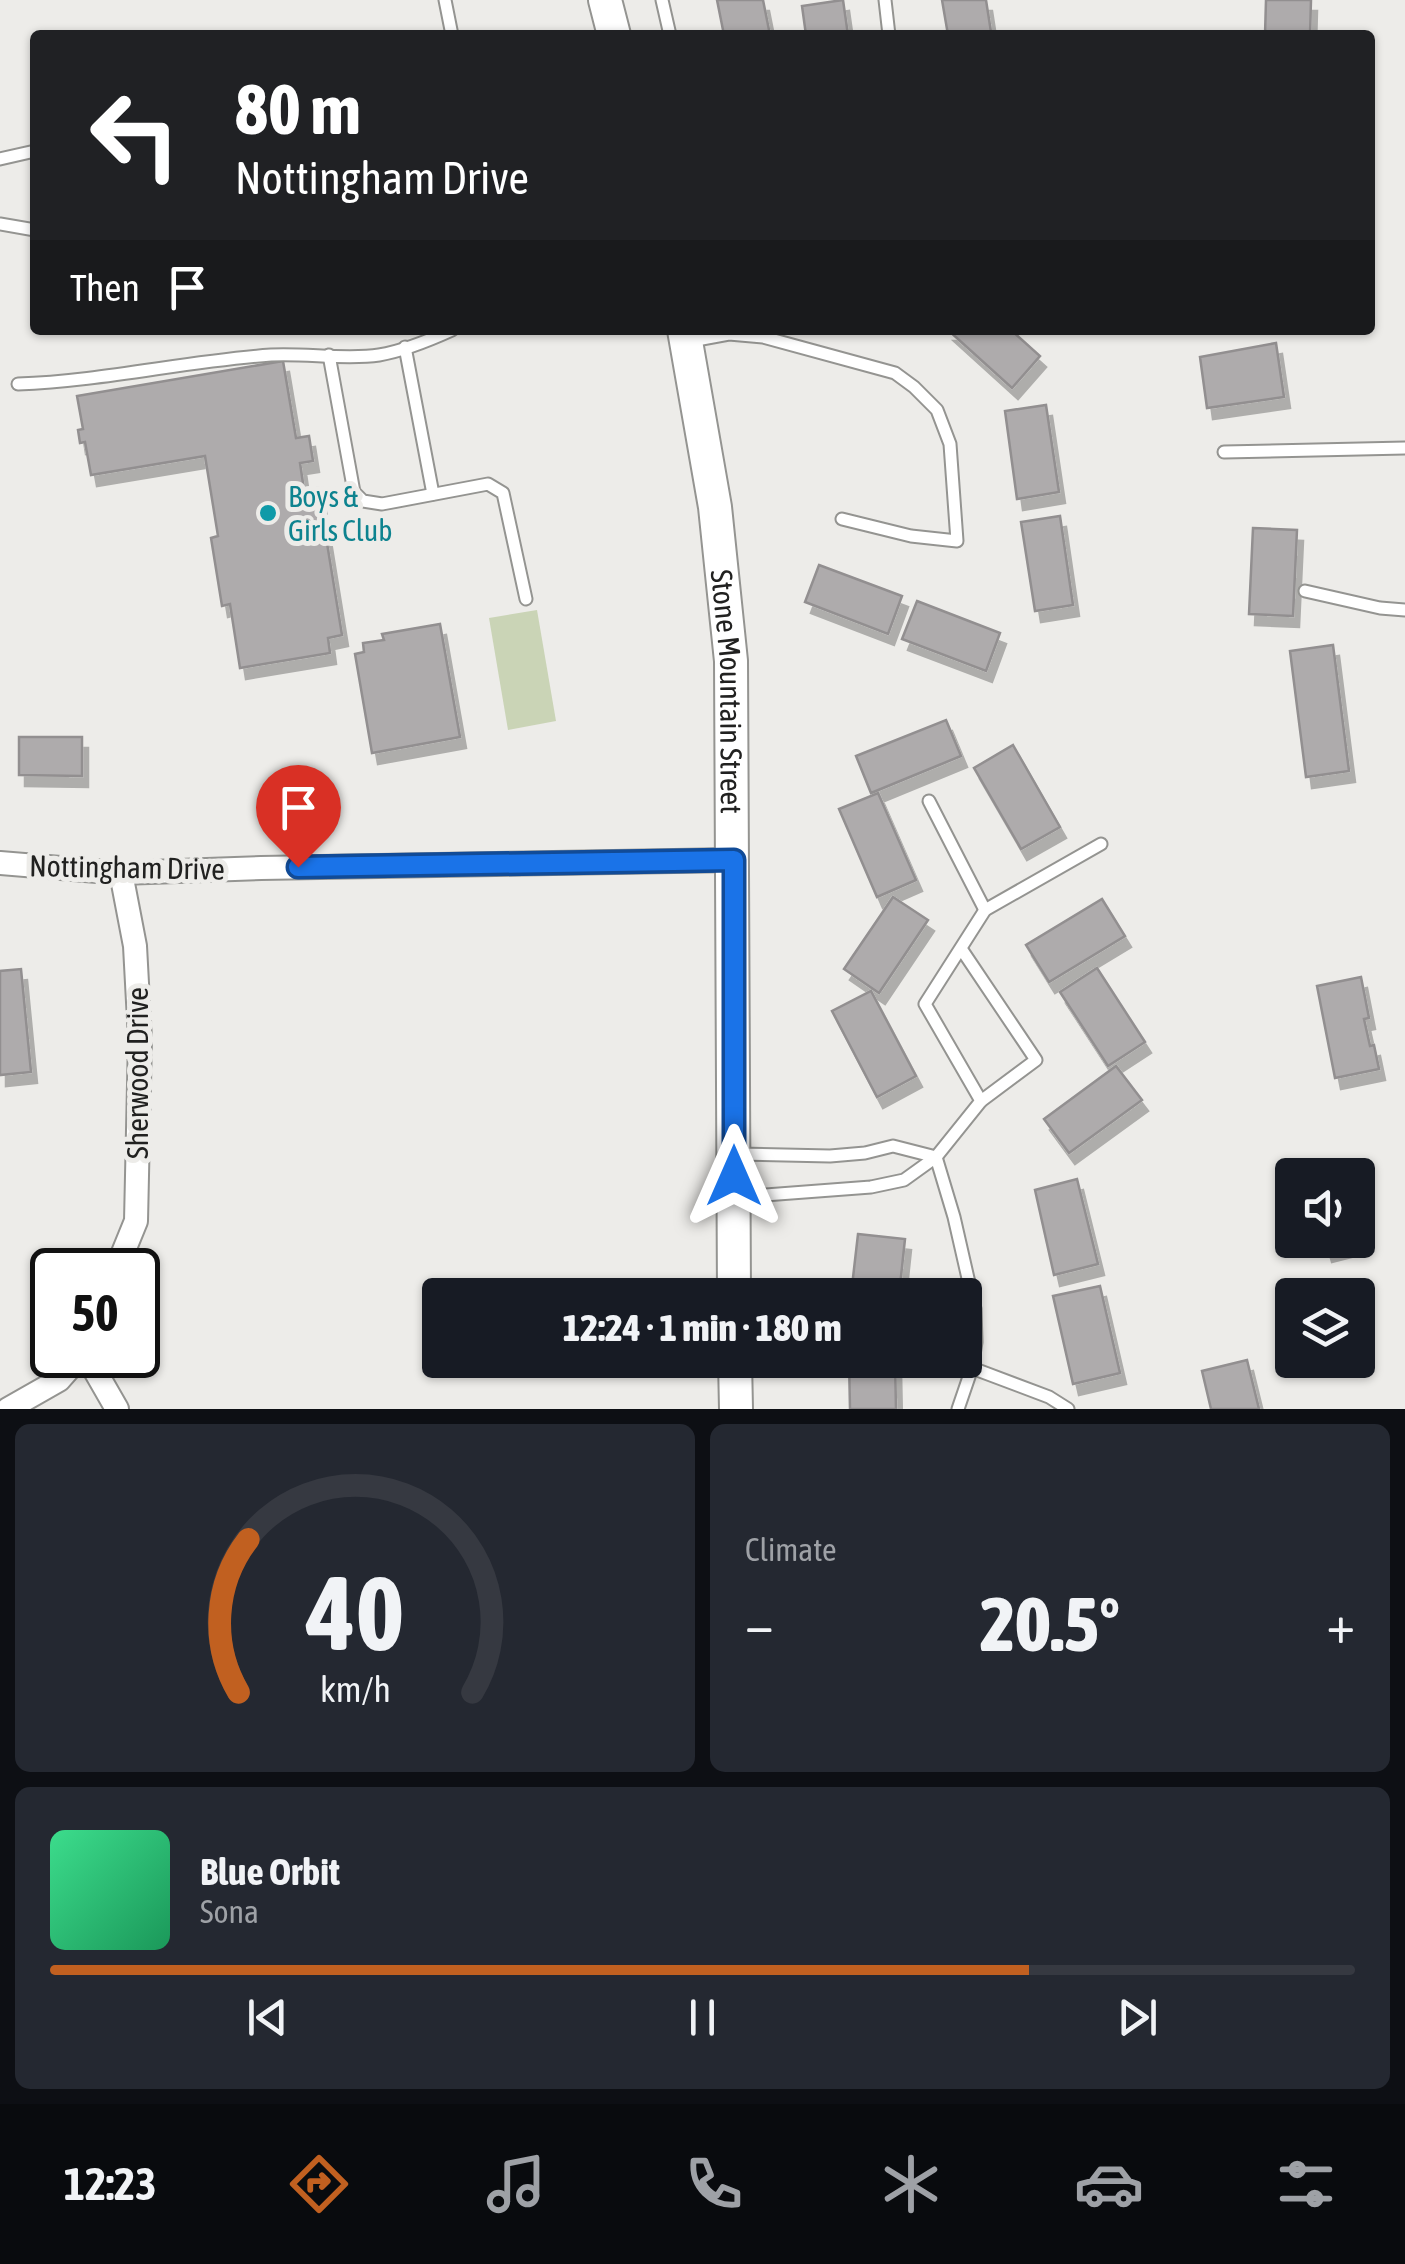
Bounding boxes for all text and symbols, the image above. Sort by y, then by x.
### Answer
text: 80 m [235,69,361,149]
icon: left [70,70,200,200]
text: Nottingham Drive [235,152,529,204]
icon: arrive [160,260,215,315]
text: Then [70,266,140,309]
place label: Boys & Girls Club [288,479,392,547]
marker: Boys & Girls Club [257,502,279,524]
street label: Stone Mountain Street [705,568,749,814]
pin [256,765,341,868]
icon: arrive [271,780,326,835]
street label: Nottingham Drive [29,848,225,886]
street label: Sherwood Drive [120,987,154,1159]
position arrow [682,1124,786,1228]
map controls [1275,1158,1375,1378]
button: sound [1275,1158,1375,1258]
speed limit sign: 50 [30,1248,160,1378]
button: layers [1275,1278,1375,1378]
text: 12:24 · 1 min · 180 m [562,1306,842,1349]
text: Climate [745,1531,837,1568]
text: 40 [305,1553,404,1672]
text: 20.5° [980,1581,1120,1667]
text: − [745,1592,774,1655]
text: + [1326,1592,1355,1655]
text: km/h [320,1669,390,1710]
text: Blue Orbit [200,1850,340,1893]
text: Sona [200,1893,259,1930]
icon: previous [240,1990,295,2045]
icon: pause [675,1990,730,2045]
icon: next [1110,1990,1165,2045]
icon: directions [284,2149,354,2219]
icon: music [481,2149,551,2219]
icon: phone [679,2149,749,2219]
icon: climate [876,2149,946,2219]
icon: car [1074,2149,1144,2219]
icon: filters [1271,2149,1341,2219]
text: 12:23 [64,2158,156,2210]

